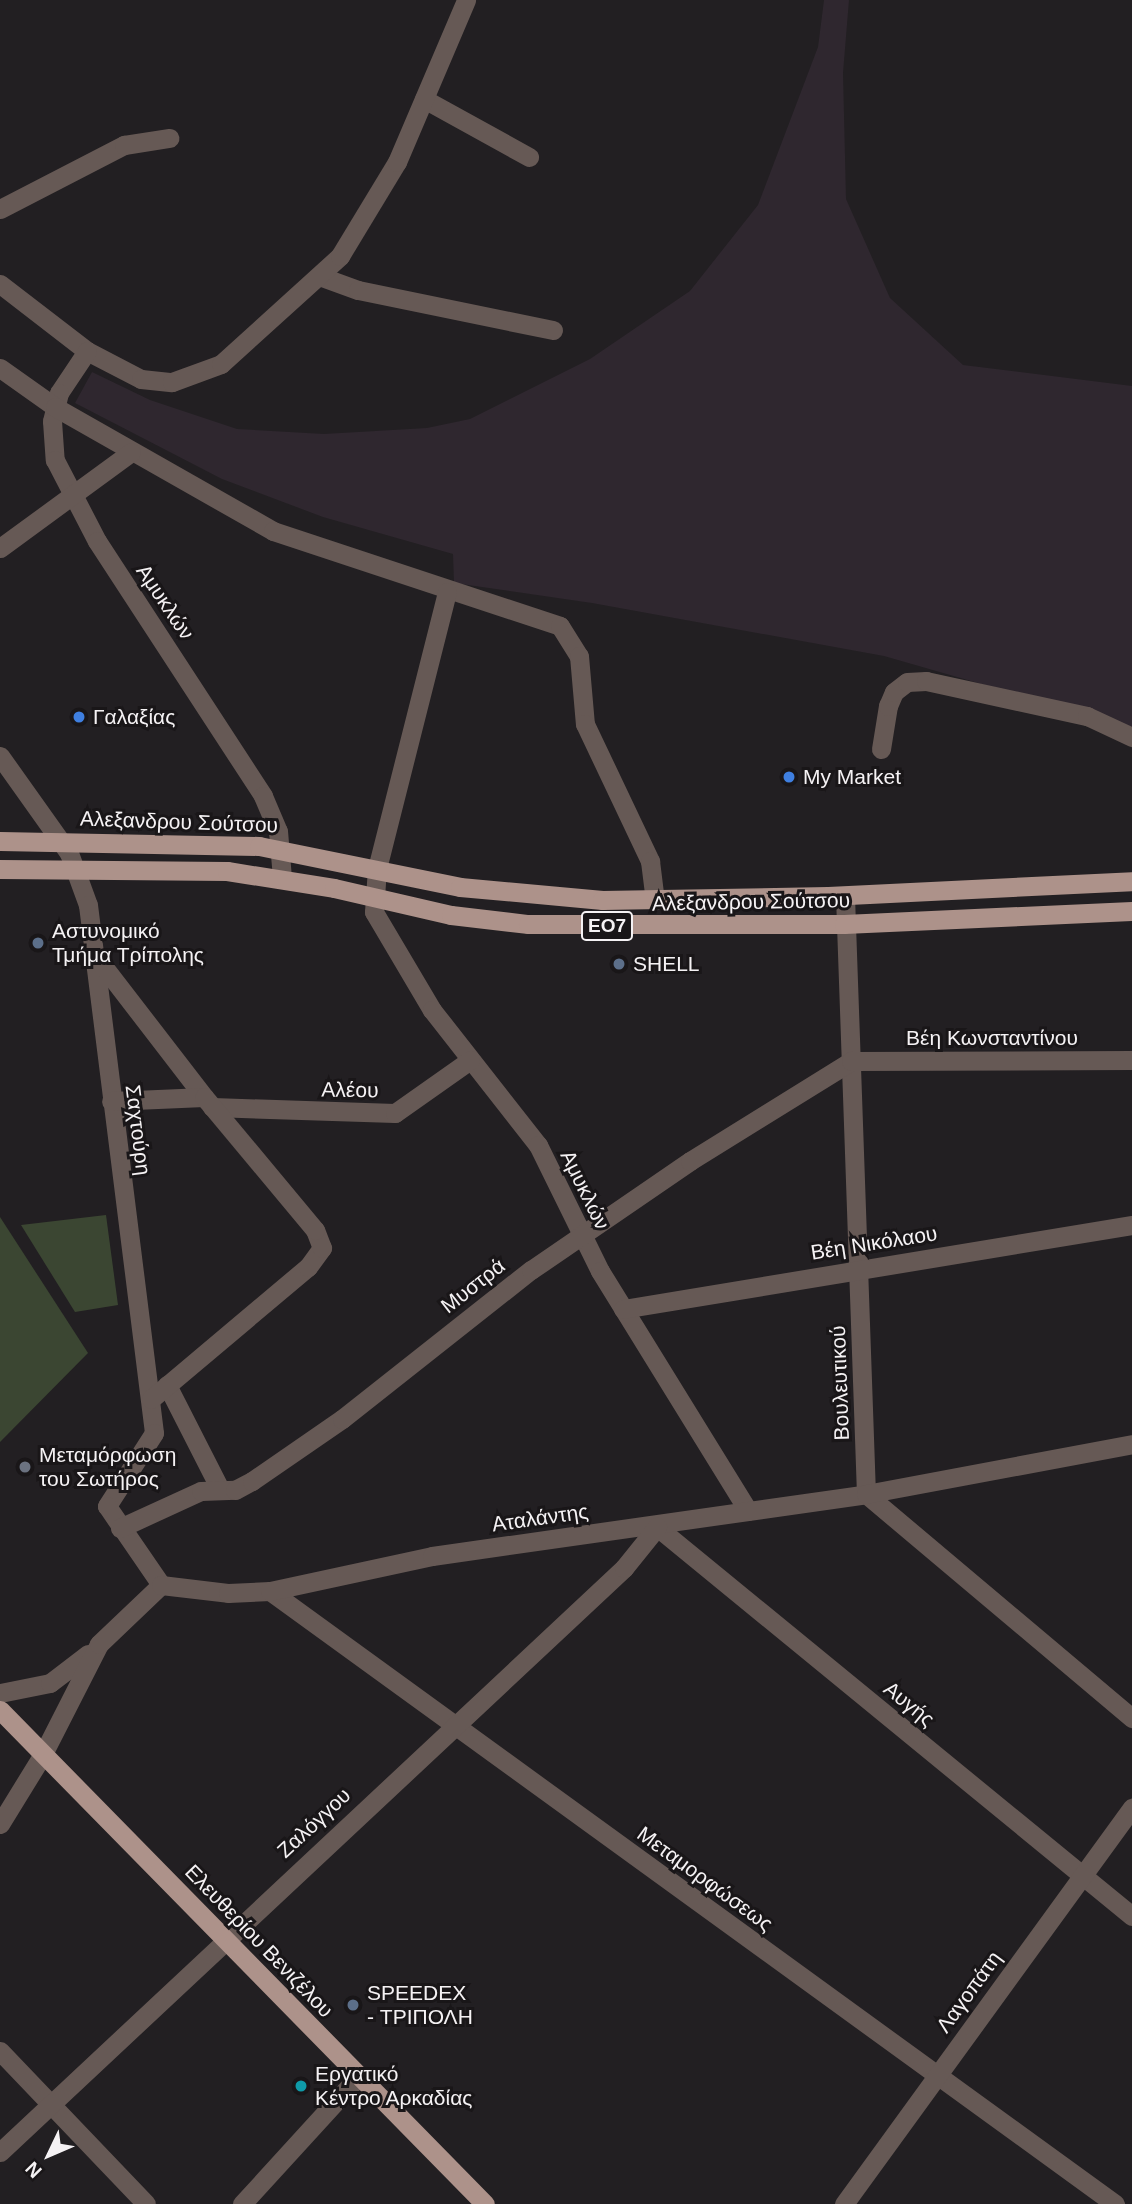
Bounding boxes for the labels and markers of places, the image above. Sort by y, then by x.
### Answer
place label: Γαλαξίας [93,704,175,730]
marker: Γαλαξίας [71,709,87,725]
place label: My Market [803,764,901,790]
marker: My Market [781,769,797,785]
place label: Αστυνομικό Τμήμα Τρίπολης [52,918,204,968]
marker: Αστυνομικό Τμήμα Τρίπολης [30,935,46,951]
place label: SHELL [633,951,700,977]
marker: SHELL [611,956,627,972]
place label: Μεταμόρφωση του Σωτήρος [39,1442,176,1492]
marker: Μεταμόρφωση του Σωτήρος [17,1459,33,1475]
place label: SPEEDEX - ΤΡΙΠΟΛΗ [367,1980,473,2030]
marker: SPEEDEX - ΤΡΙΠΟΛΗ [345,1997,361,2013]
place label: Εργατικό Κέντρο Αρκαδίας [315,2061,474,2111]
marker: Εργατικό Κέντρο Αρκαδίας [293,2078,309,2094]

